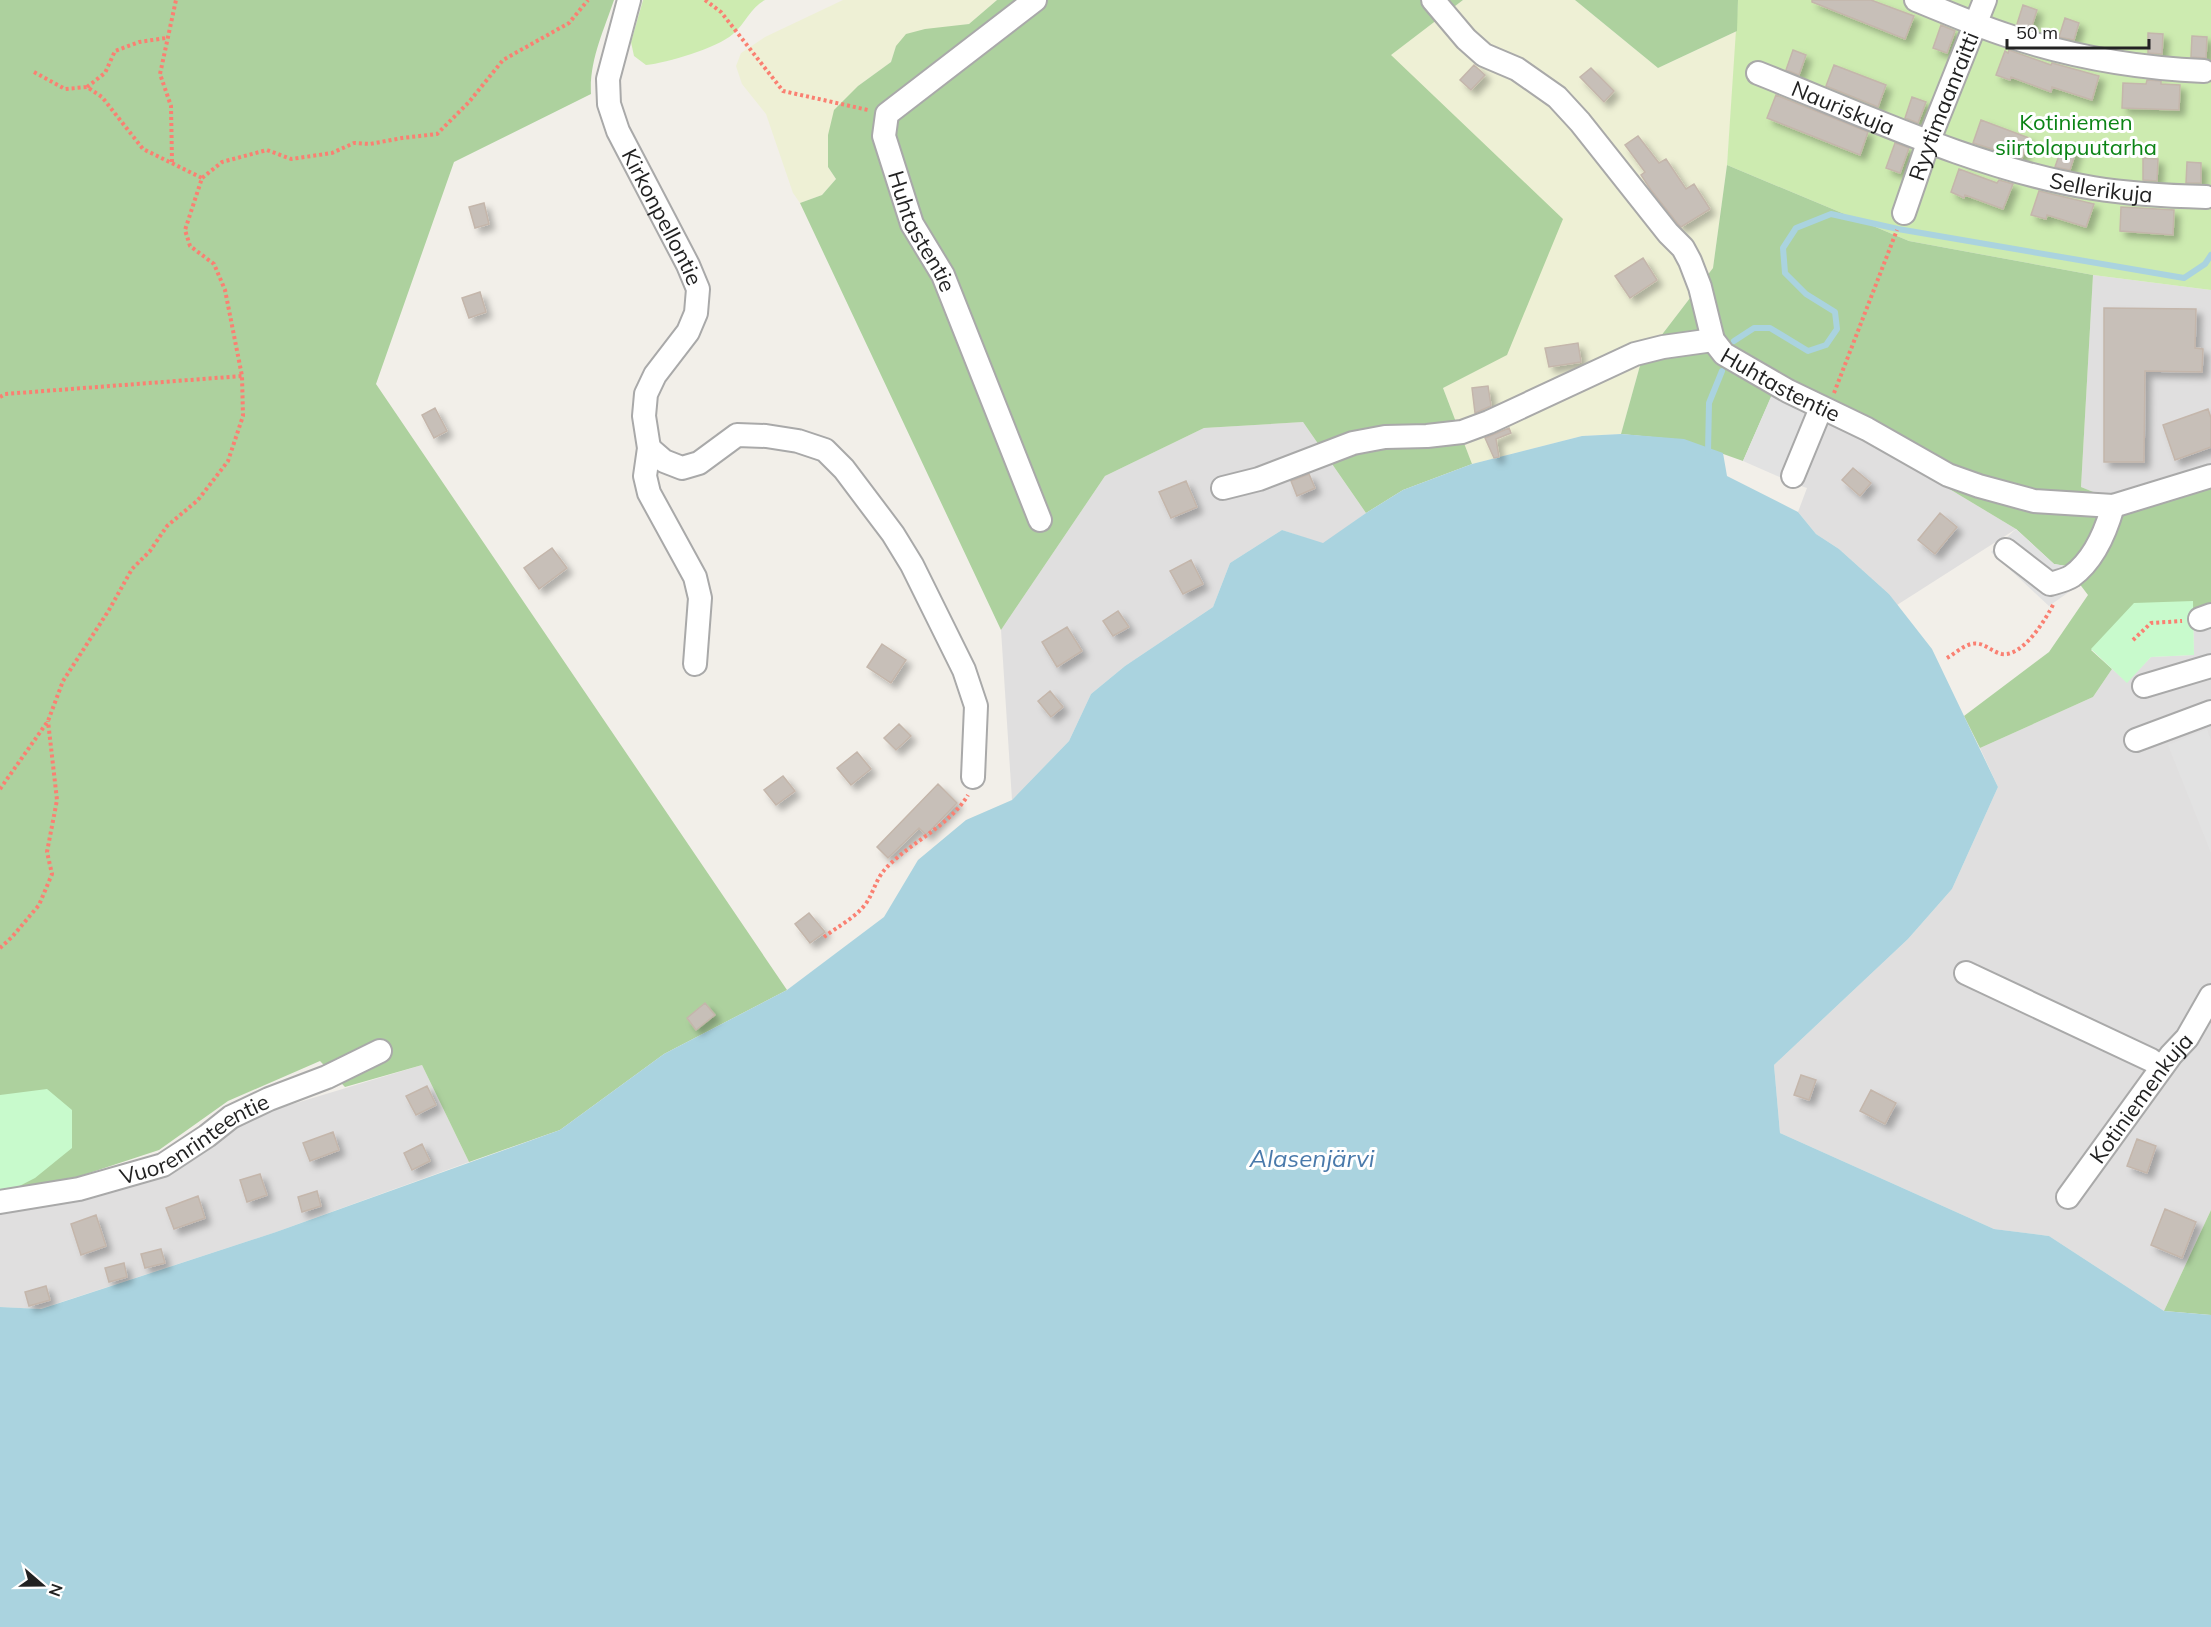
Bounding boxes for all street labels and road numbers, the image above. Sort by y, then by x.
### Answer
street label: Ryytimaanraitti [1902,28,1985,184]
street label: Nauriskuja [1787,74,1899,141]
street label: Kirkonpellontie [616,144,709,289]
street label: Sellerikuja [2047,166,2154,209]
street label: Huhtastentie [882,167,962,296]
street label: Huhtastentie [1716,341,1845,428]
street label: Kotiniemenkuja [2083,1027,2199,1169]
street label: Vuorenrinteentie [117,1087,273,1191]

